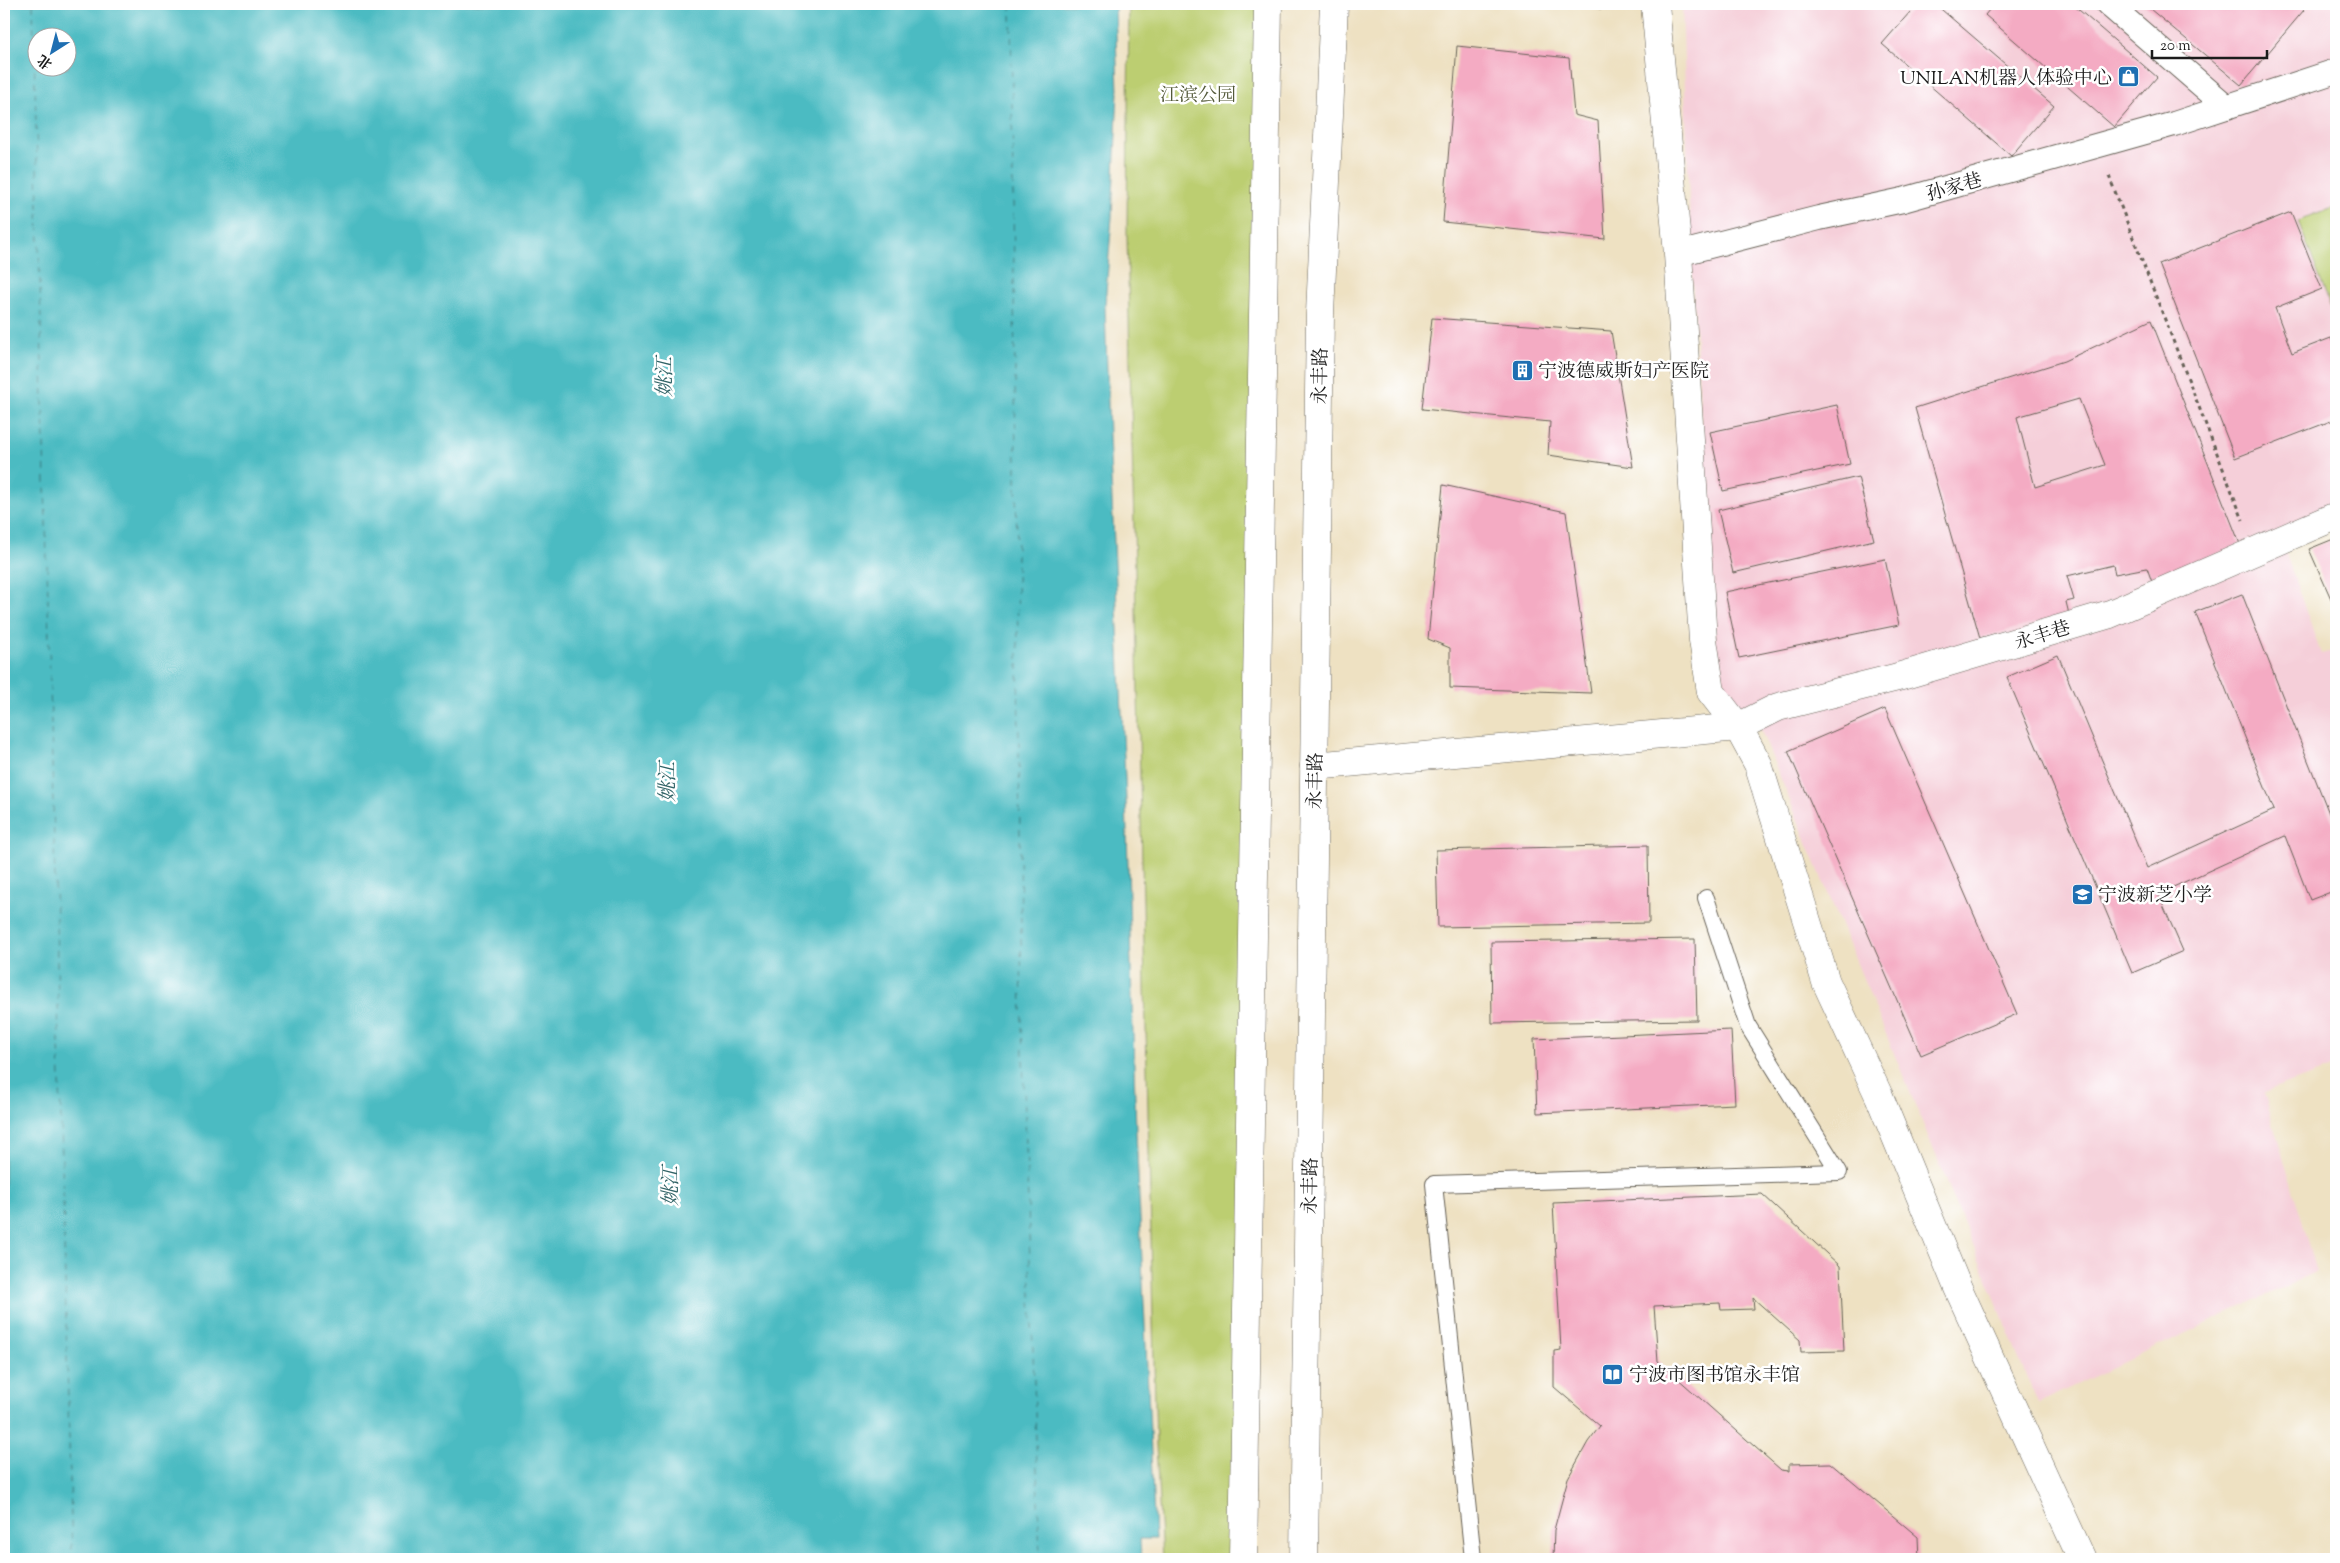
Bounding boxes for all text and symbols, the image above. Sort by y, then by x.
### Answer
north arrow [28,28,78,78]
scale bar [2152,28,2268,60]
text: 20 m [2160,36,2191,57]
text: 北 [34,49,57,73]
shop icon: UNILAN机器人体验中心 [2116,65,2140,89]
place label: UNILAN机器人体验中心 [1900,66,2112,93]
park label: 江滨公园 [1160,83,1236,110]
street label: 孙家巷 [1924,168,1986,209]
street label: 永丰路 [1308,347,1335,405]
water label: 姚江 [652,354,681,397]
building icon: 宁波德威斯妇产医院 [1510,358,1534,382]
place label: 宁波德威斯妇产医院 [1538,359,1709,386]
street label: 永丰巷 [2012,615,2074,658]
street label: 永丰路 [1303,752,1330,810]
water label: 姚江 [655,759,684,802]
school or university icon: 宁波新芝小学 [2070,882,2094,906]
place label: 宁波新芝小学 [2098,883,2212,910]
street label: 永丰路 [1298,1157,1325,1215]
water label: 姚江 [658,1163,687,1206]
library icon: 宁波市图书馆永丰馆 [1601,1362,1625,1386]
place label: 宁波市图书馆永丰馆 [1629,1363,1800,1390]

